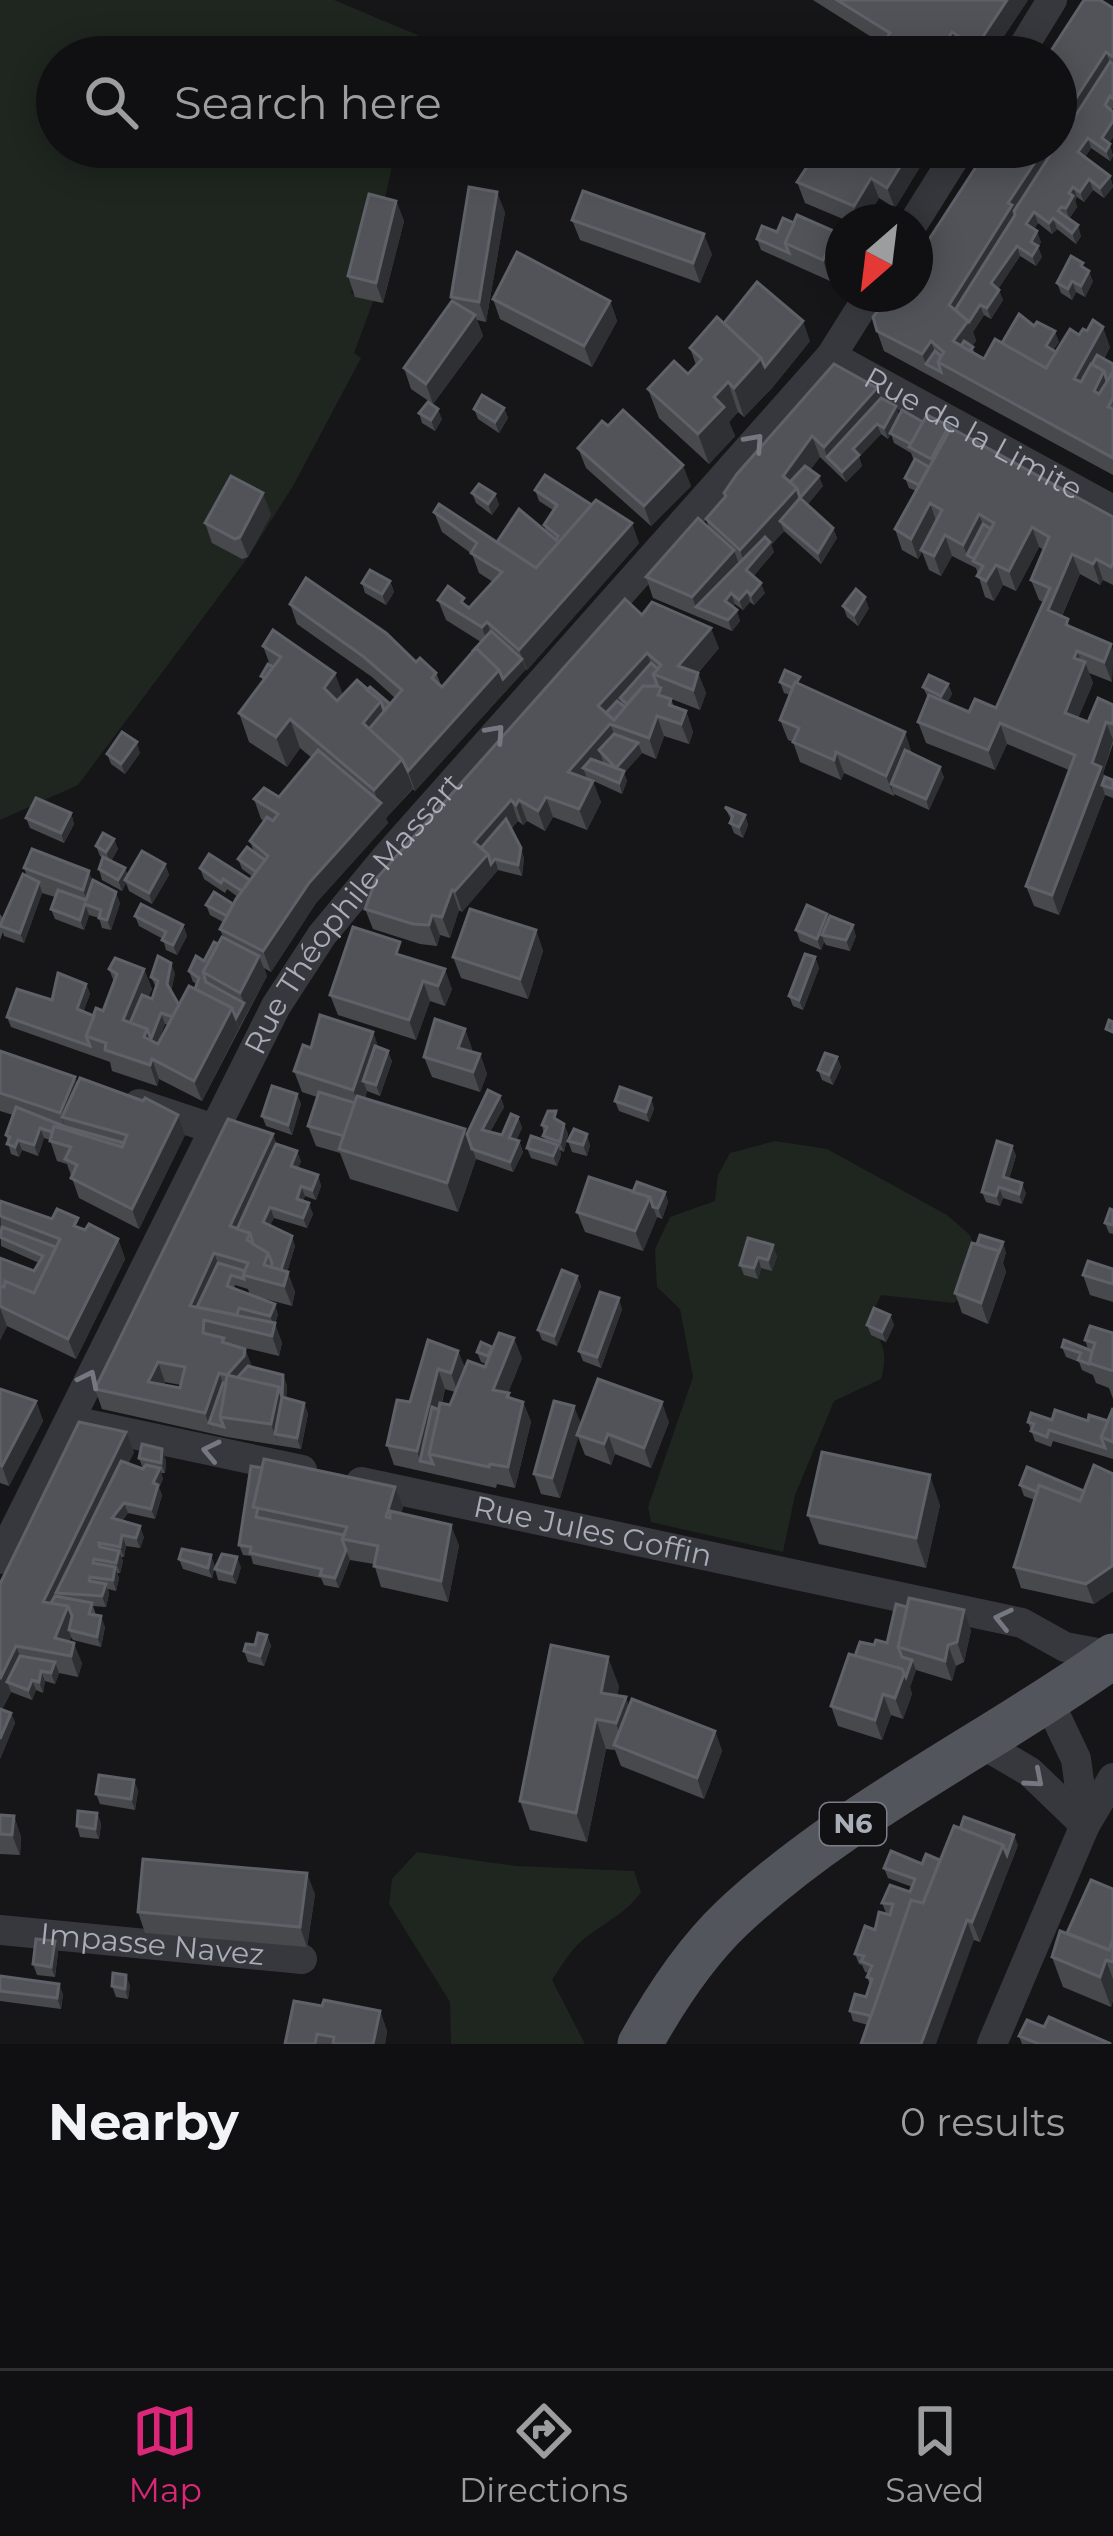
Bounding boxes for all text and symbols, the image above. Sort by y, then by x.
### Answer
search box [36,36,1077,168]
icon: search [78,69,144,135]
text: Search here [174,75,442,130]
north arrow [825,204,933,312]
street label: Rue de la Limite [858,359,1089,508]
one-way arrow [741,434,762,455]
one-way arrow [482,726,503,747]
street label: Rue Théophile Massart [236,765,470,1060]
one-way arrow [75,1369,98,1391]
one-way arrow [202,1439,222,1464]
street label: Rue Jules Goffin [470,1488,715,1574]
one-way arrow [994,1608,1014,1633]
one-way arrow [1022,1765,1043,1786]
road number: N6 [820,1803,886,1845]
street label: Impasse Navez [39,1915,266,1973]
text: Nearby [48,2091,239,2153]
text: 0 results [900,2098,1065,2146]
tab: Map [129,2398,202,2510]
tab: Directions [459,2398,628,2510]
tab: Saved [885,2398,984,2510]

